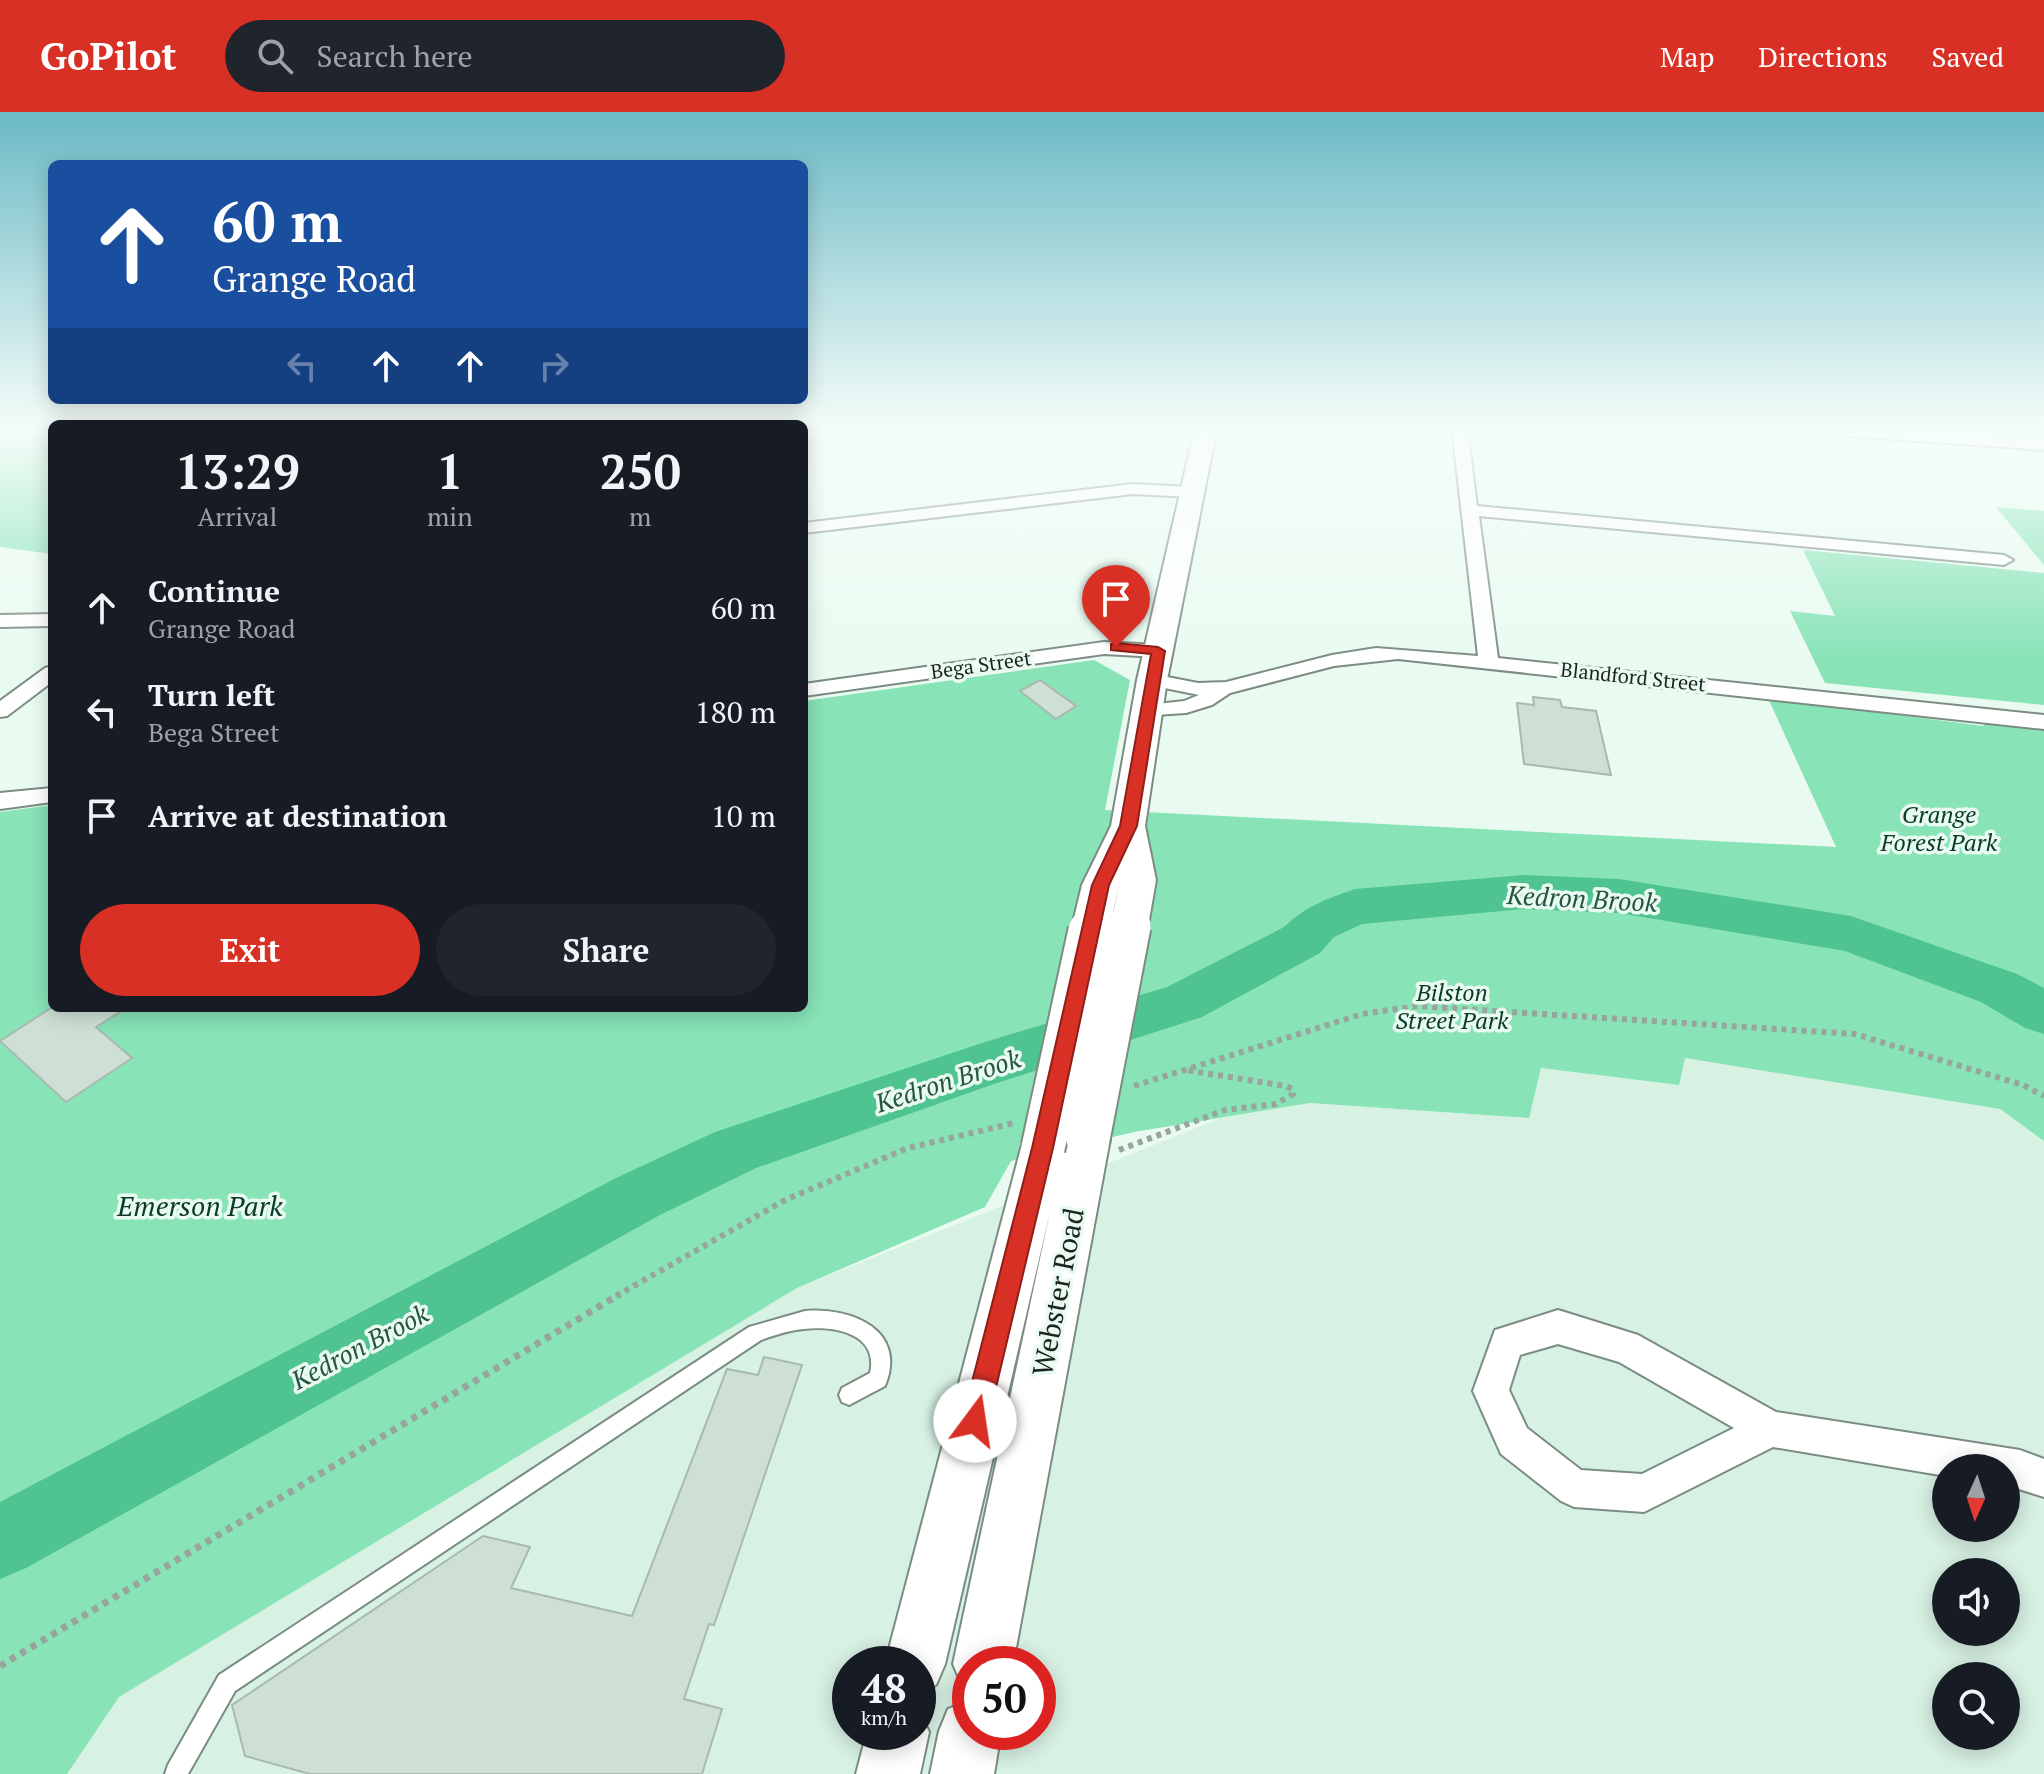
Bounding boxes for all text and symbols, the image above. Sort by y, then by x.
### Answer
search box [225,20,785,92]
text: GoPilot [40,31,177,81]
icon: search [253,34,297,78]
text: Search here [317,36,473,76]
text: Map [1660,38,1714,75]
text: Directions [1758,38,1888,75]
text: Saved [1932,38,2004,75]
text: 60 m [212,184,342,258]
icon: ahead [80,192,184,296]
text: Grange Road [212,255,416,302]
icon: left [280,344,324,388]
icon: ahead [364,344,408,388]
icon: ahead [448,344,492,388]
icon: right [532,344,576,388]
text: 13:29 [175,439,300,503]
text: 1 [436,439,463,503]
text: 250 [600,439,681,503]
text: Arrival [198,499,277,533]
text: min [427,499,473,533]
text: m [629,499,652,533]
pin [1082,565,1150,647]
text: Continue [148,571,280,611]
icon: arrive [1094,577,1138,621]
icon: ahead [80,586,124,630]
text: 60 m [711,588,776,628]
text: Grange Road [148,611,296,645]
street label: Bega Street [929,644,1033,685]
street label: Blandford Street [1559,655,1708,698]
text: Turn left [148,675,275,715]
icon: left [80,690,124,734]
text: 180 m [695,692,776,732]
text: Bega Street [148,715,280,749]
icon: arrive [80,794,124,838]
text: Arrive at destination [148,796,447,836]
text: 10 m [711,796,776,836]
park label: Grange Forest Park [1880,798,1998,858]
water label: Kedron Brook [1505,877,1659,919]
button: Exit [80,904,420,996]
button: Share [436,904,776,996]
park label: Bilston Street Park [1395,976,1509,1036]
water label: Kedron Brook [870,1040,1025,1120]
park label: Emerson Park [116,1187,283,1224]
street label: Webster Road [1023,1205,1092,1379]
water label: Kedron Brook [284,1296,434,1397]
position arrow [933,1379,1017,1463]
north arrow [1932,1454,2020,1542]
map controls [1932,1454,2020,1750]
button: sound [1932,1558,2020,1646]
speed limit sign: 50 [952,1646,1056,1750]
text: 48 [861,1661,907,1714]
button: search [1932,1662,2020,1750]
text: km/h [861,1704,907,1731]

